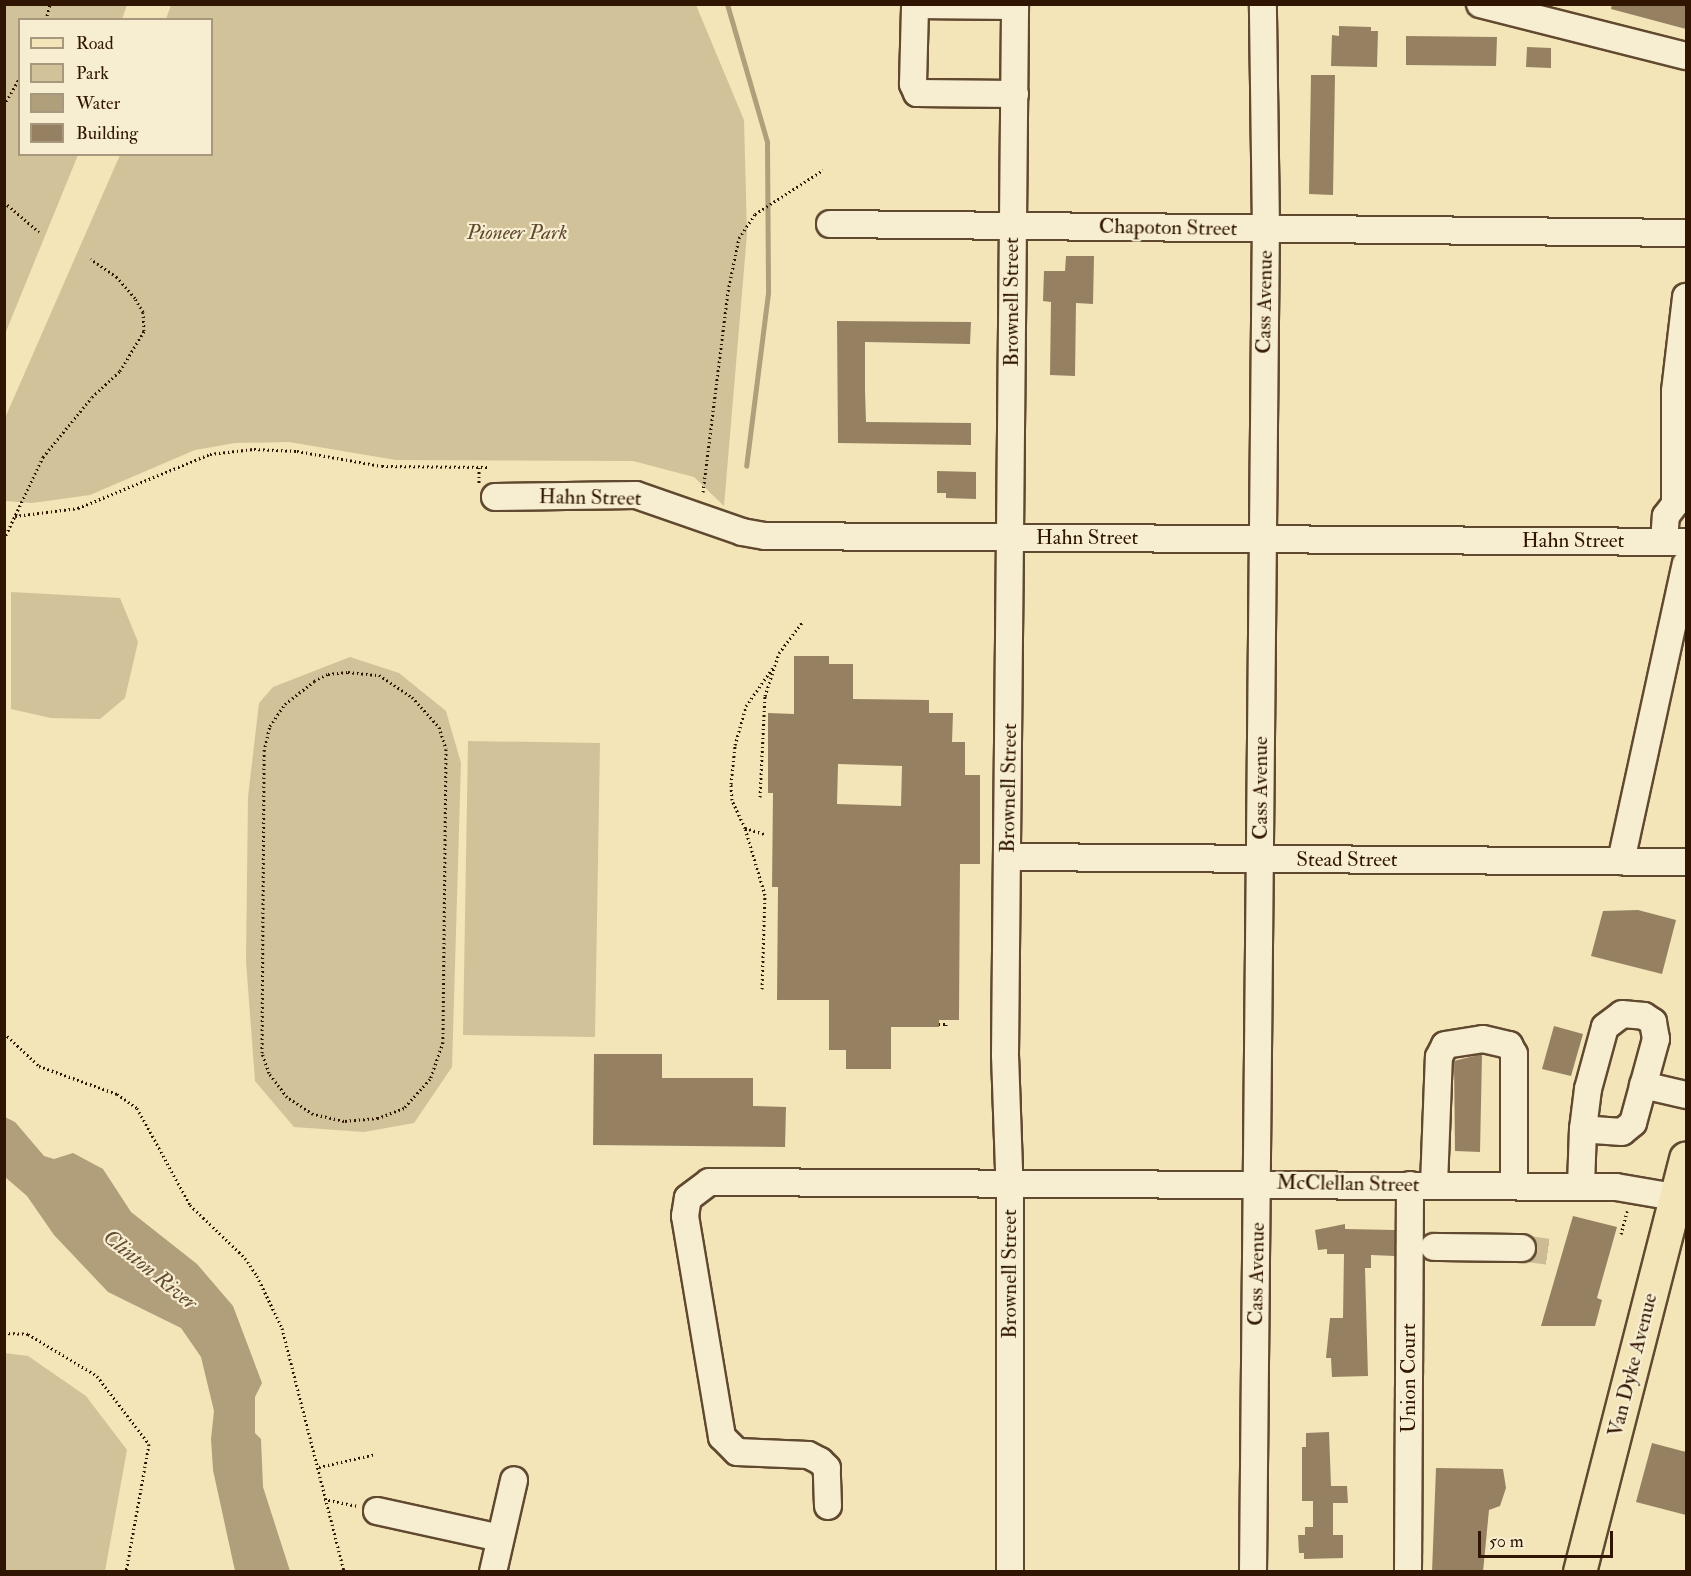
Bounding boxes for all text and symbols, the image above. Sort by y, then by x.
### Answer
legend [18,18,213,156]
text: Road [76,32,114,55]
text: Park [76,62,109,85]
text: Water [76,92,120,115]
text: Building [76,122,138,145]
street label: Chapoton Street [1099,214,1237,242]
park label: Pioneer Park [466,220,568,246]
street label: Brownell Street [999,237,1025,367]
street label: Cass Avenue [1251,250,1279,354]
street label: Hahn Street [538,485,642,511]
street label: Hahn Street [1036,525,1138,551]
street label: Hahn Street [1522,528,1624,554]
street label: Brownell Street [995,723,1023,853]
street label: Cass Avenue [1248,736,1274,840]
street label: Stead Street [1296,847,1398,873]
street label: McClellan Street [1276,1170,1420,1198]
street label: Brownell Street [997,1209,1023,1339]
street label: Cass Avenue [1243,1222,1271,1326]
water label: Clinton River [98,1224,202,1316]
street label: Van Dyke Avenue [1603,1291,1663,1439]
street label: Union Court [1396,1323,1422,1433]
scale bar [1481,1519,1616,1557]
text: 50 m [1489,1530,1524,1553]

